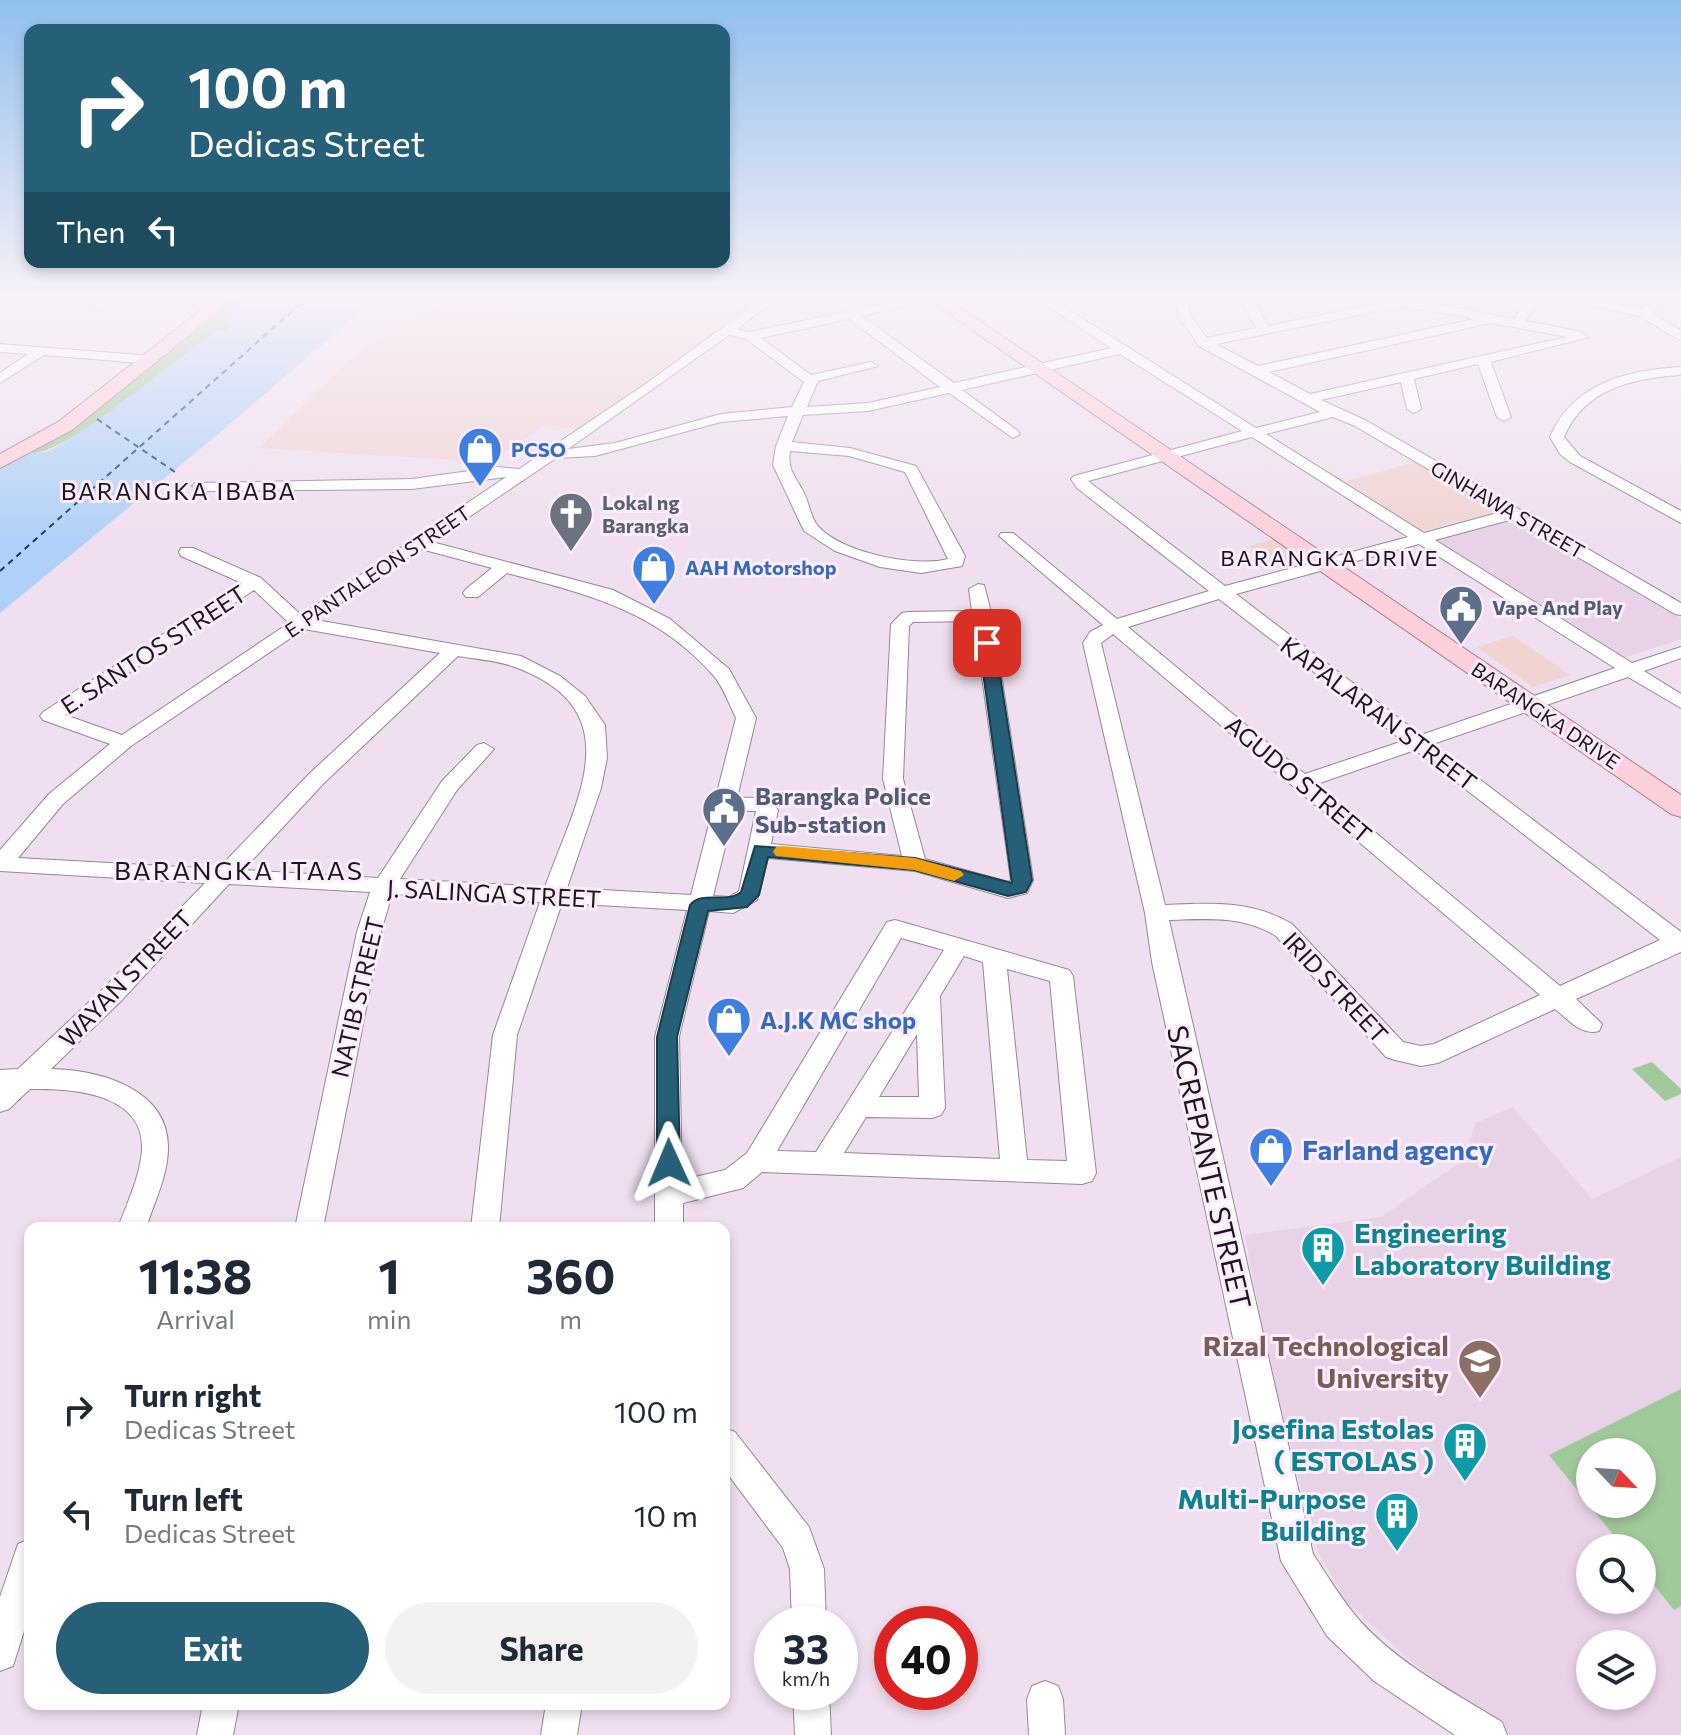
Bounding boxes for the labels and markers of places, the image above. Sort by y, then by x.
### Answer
shop icon: PCSO [456,425,504,488]
place label: PCSO [511,437,566,461]
church icon: Lokal ng Barangka [547,490,595,553]
place label: Lokal ng Barangka [602,490,689,537]
shop icon: AAH Motorshop [630,543,678,606]
place label: AAH Motorshop [685,555,837,579]
public building icon: Vape And Play [1437,583,1485,646]
place label: Vape And Play [1492,595,1623,619]
pin [953,609,1021,677]
place label: Barangka Police Sub-station [755,781,931,838]
public building icon: Barangka Police Sub-station [700,785,748,848]
shop icon: A.J.K MC shop [705,995,753,1058]
place label: A.J.K MC shop [760,1005,916,1034]
shop icon: Farland agency [1247,1125,1295,1188]
place label: Farland agency [1302,1132,1494,1166]
place label: Engineering Laboratory Building [1354,1215,1611,1281]
building icon: Engineering Laboratory Building [1299,1224,1347,1287]
place label: Rizal Technological University [1203,1328,1449,1394]
school or university icon: Rizal Technological University [1456,1337,1504,1400]
place label: Josefina Estolas ( ESTOLAS ) [1232,1411,1434,1477]
building icon: Josefina Estolas ( ESTOLAS ) [1441,1420,1489,1483]
place label: Multi-Purpose Building [1178,1481,1366,1547]
building icon: Multi-Purpose Building [1373,1490,1421,1553]

